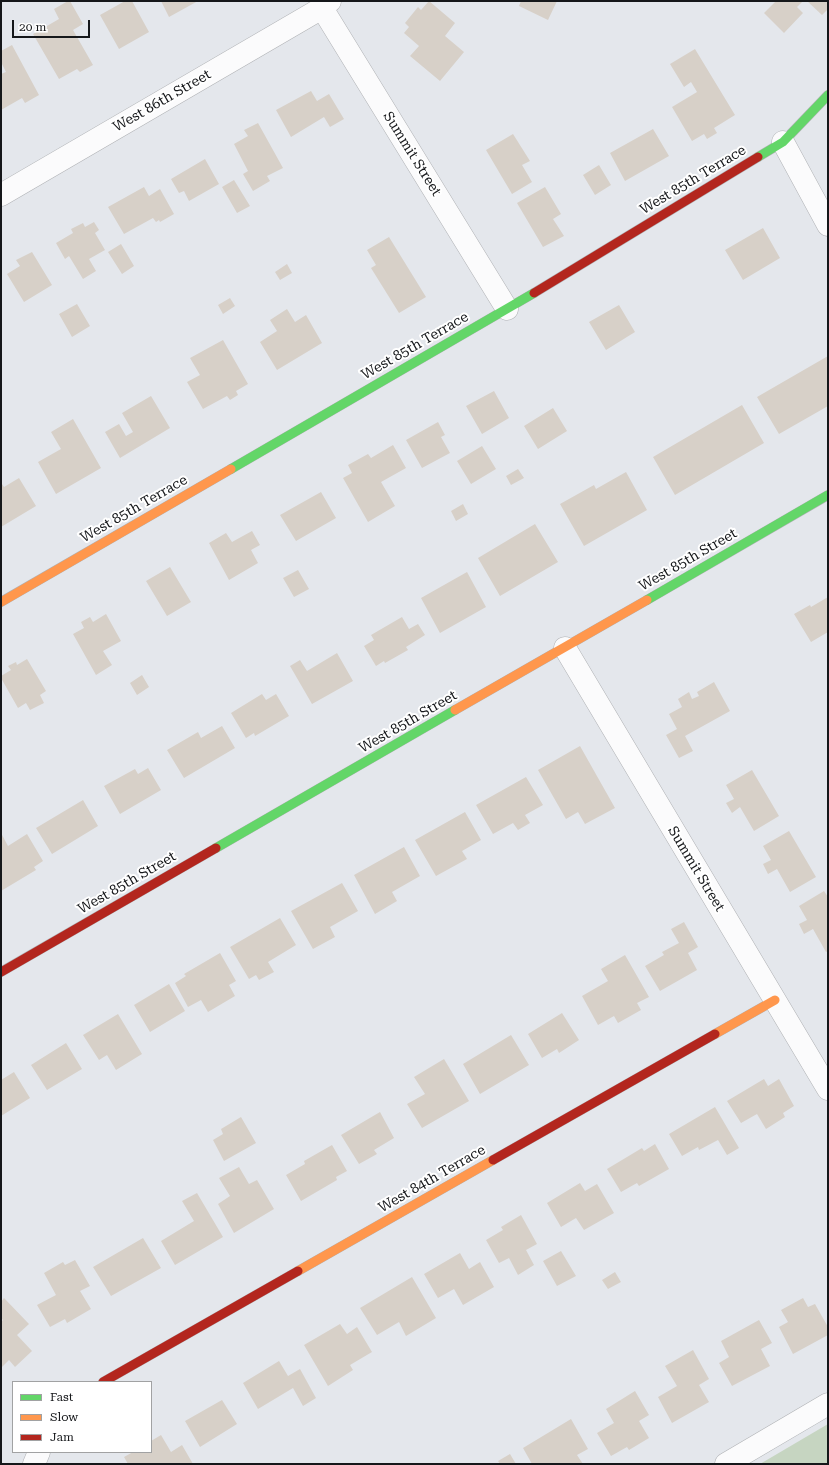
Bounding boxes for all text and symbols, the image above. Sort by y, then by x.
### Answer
scale bar [14,12,92,38]
text: 20 m [19,20,46,34]
street label: West 86th Street [110,66,214,136]
street label: Summit Street [379,109,445,199]
street label: West 85th Terrace [637,142,749,218]
street label: West 85th Terrace [359,309,471,383]
street label: West 85th Terrace [78,472,190,546]
street label: West 85th Street [636,525,740,595]
street label: West 85th Street [356,687,460,757]
street label: Summit Street [664,823,728,915]
street label: West 85th Street [75,848,179,918]
street label: West 84th Terrace [376,1142,488,1216]
legend [12,1381,152,1453]
text: Fast [50,1390,73,1404]
text: Slow [50,1410,78,1424]
text: Jam [50,1430,74,1444]

